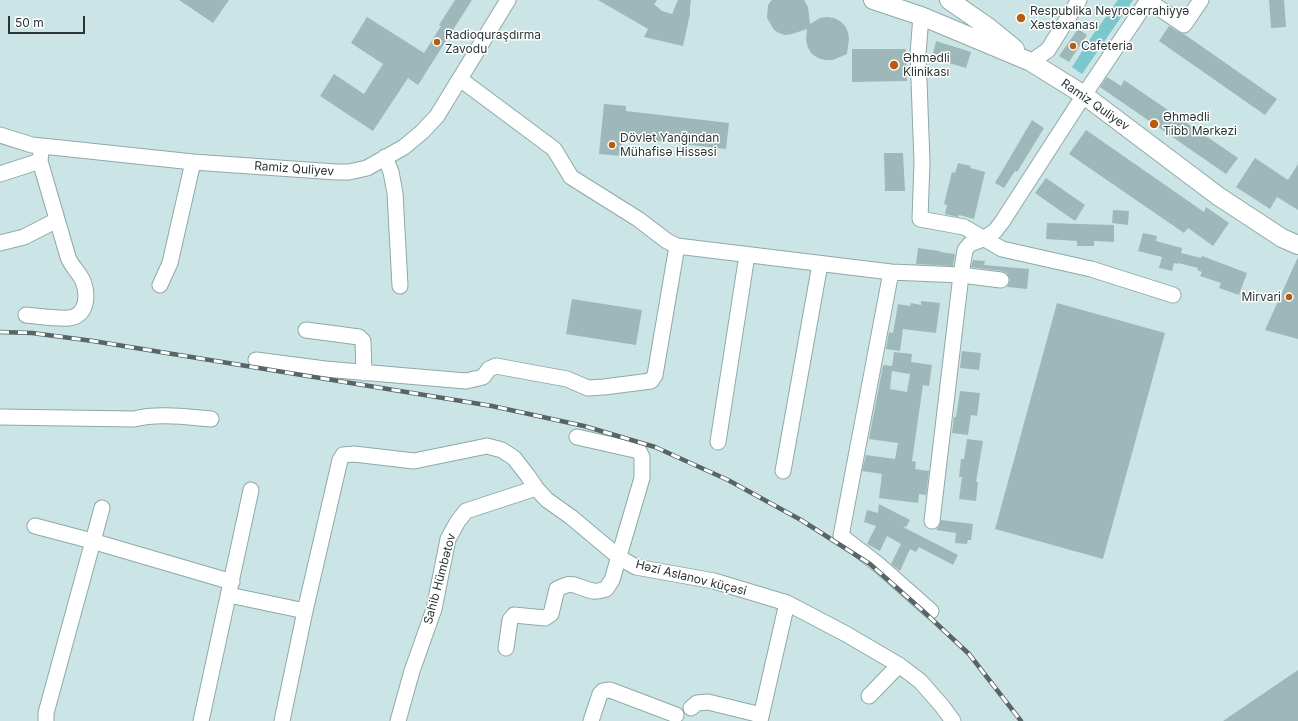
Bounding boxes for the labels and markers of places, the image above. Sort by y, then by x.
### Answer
place label: Respublika Neyrocərrahiyyə Xəstəxanası [1030,4,1189,32]
marker: Respublika Neyrocərrahiyyə Xəstəxanası [1015,12,1027,24]
place label: Radioquraşdırma Zavodu [445,28,541,56]
marker: Radioquraşdırma Zavodu [432,37,442,47]
place label: Cafeteria [1081,39,1133,53]
marker: Cafeteria [1068,41,1078,51]
place label: Əhmədli Klinikası [903,51,950,79]
marker: Əhmədli Klinikası [888,59,900,71]
place label: Əhmədli Tibb Mərkəzi [1163,110,1237,138]
marker: Əhmədli Tibb Mərkəzi [1148,118,1160,130]
place label: Dövlət Yanğından Mühafisə Hissəsi [620,131,719,159]
marker: Dövlət Yanğından Mühafisə Hissəsi [607,140,617,150]
place label: Mirvari [1242,290,1281,304]
marker: Mirvari [1284,292,1294,302]

